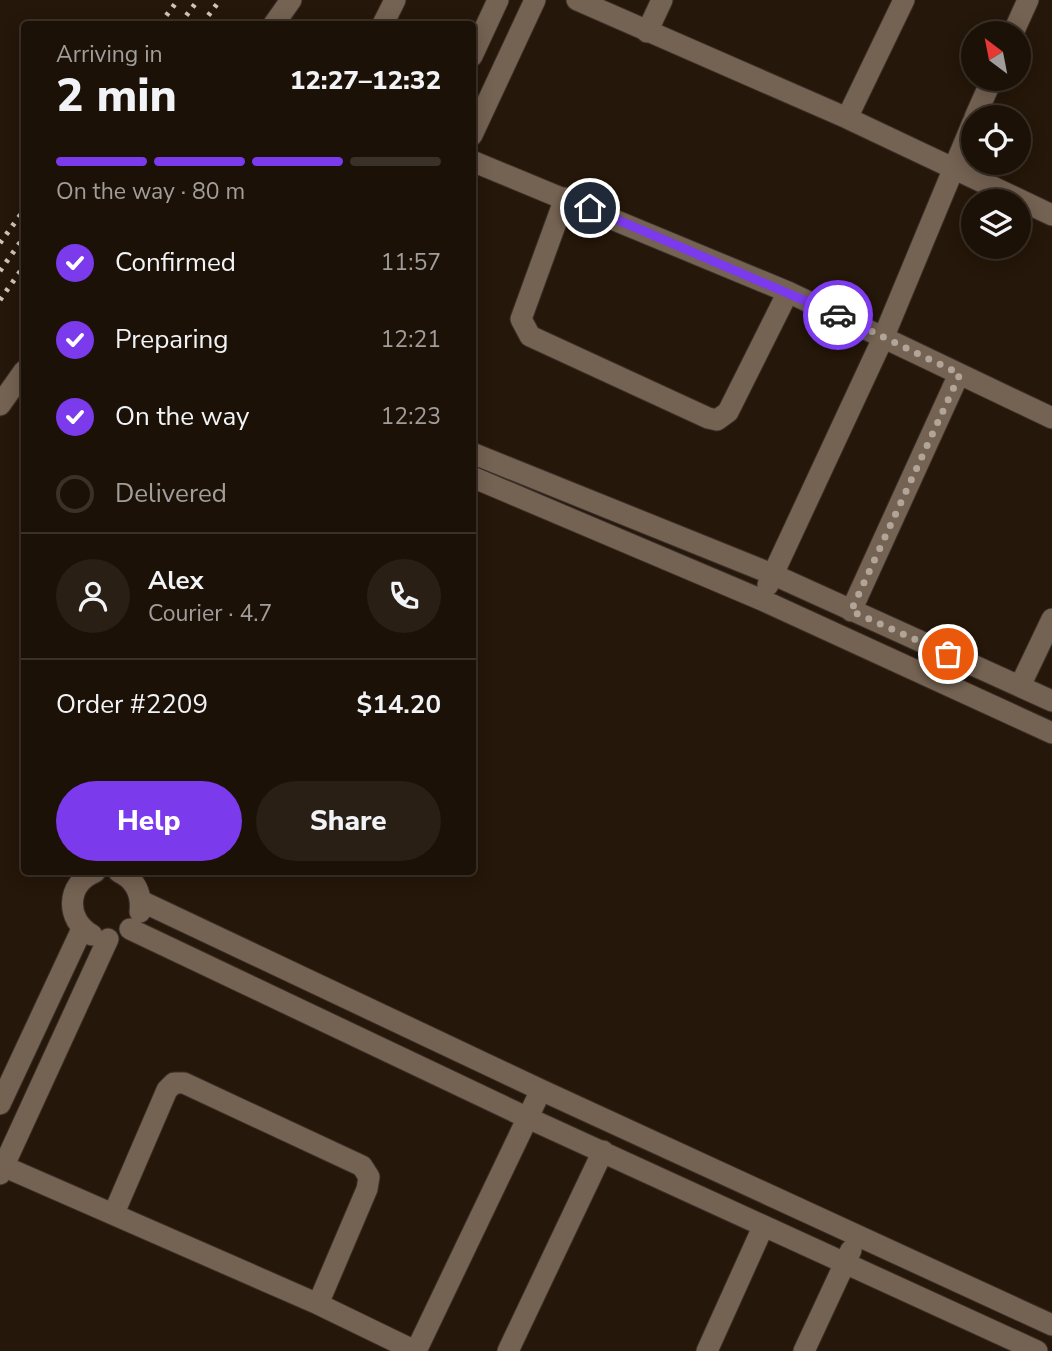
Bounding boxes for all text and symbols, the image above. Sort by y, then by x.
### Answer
north arrow [961,21,1031,91]
map controls [961,21,1031,259]
text: Arriving in [56,39,163,70]
text: 12:27–12:32 [290,63,441,98]
text: 2 min [56,64,177,127]
button: locate [961,105,1031,175]
text: On the way · 80 m [56,176,245,207]
pin [560,178,620,238]
icon: home [571,189,609,227]
button: layers [961,189,1031,259]
icon: check [56,244,94,282]
text: Confirmed [115,245,236,280]
text: 11:57 [381,247,441,278]
courier [803,280,873,350]
icon: car [819,296,857,334]
icon: check [56,321,94,359]
text: Preparing [115,322,228,357]
text: 12:21 [381,324,441,355]
icon: check [56,398,94,436]
text: On the way [115,399,249,434]
text: 12:23 [381,401,441,432]
text: Delivered [115,476,227,511]
button: person [56,559,130,633]
button: phone [367,559,441,633]
text: Alex [148,563,204,598]
text: Courier · 4.7 [148,598,272,629]
pin [918,624,978,684]
icon: bag [929,635,967,673]
text: Order #2209 [56,687,208,722]
text: $14.20 [357,687,441,722]
button: Help [56,781,242,861]
button: Share [256,781,441,861]

